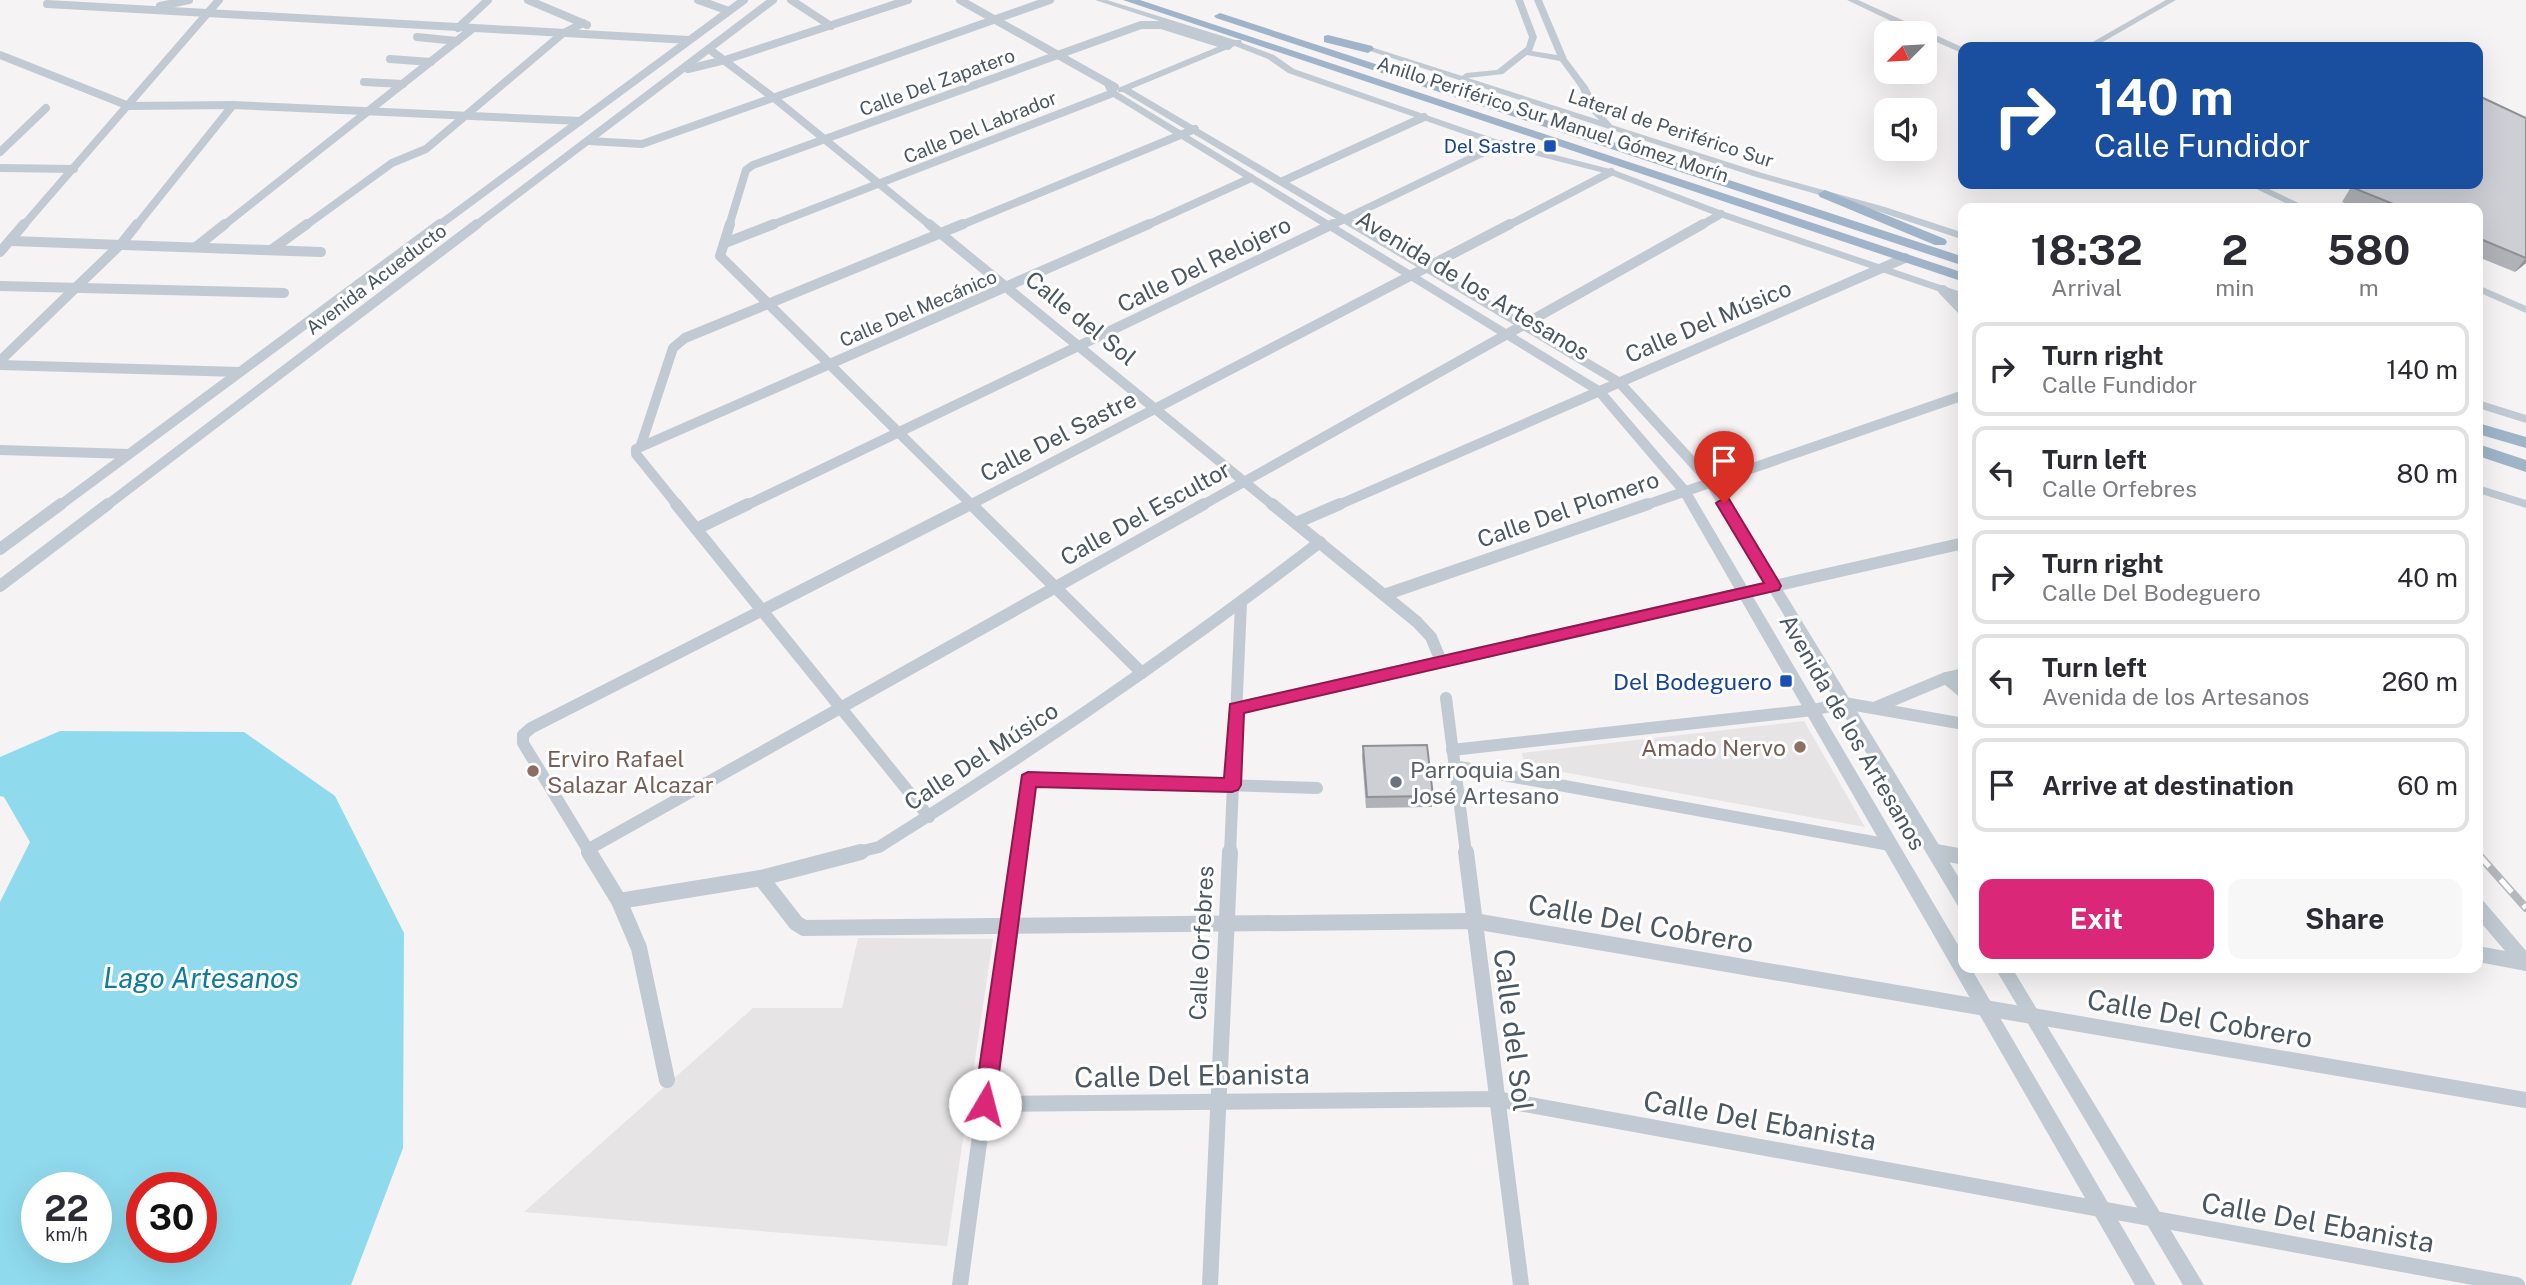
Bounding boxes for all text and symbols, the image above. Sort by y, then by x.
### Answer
north arrow [1874,21,1937,84]
map controls [1874,21,1937,161]
street label: Calle Del Zapatero [856,44,1018,120]
street label: Anillo Periférico Sur Manuel Gómez Morín [1375,52,1731,186]
text: 140 m [2094,68,2234,126]
icon: right [1979,70,2070,161]
street label: Lateral de Periférico Sur [1565,84,1777,172]
street label: Calle Del Labrador [900,86,1060,168]
button: sound [1874,98,1937,161]
text: Calle Fundidor [2094,127,2310,164]
place label: Del Sastre [1444,135,1536,157]
marker: Del Sastre [1542,138,1558,154]
street label: Avenida de los Artesanos [1351,205,1595,365]
street label: Calle Del Relojero [1113,210,1295,318]
street label: Avenida Acueducto [301,219,451,339]
text: 18:32 [2031,225,2143,274]
text: 2 [2221,225,2248,274]
text: 580 [2327,225,2410,274]
street label: Calle Del Mecánico [836,265,1000,351]
street label: Calle del Sol [1020,265,1142,371]
street label: Calle Del Músico [1621,274,1795,368]
text: Arrival [2051,274,2122,301]
text: min [2215,274,2254,301]
text: m [2359,274,2379,301]
text: Turn right [2042,340,2164,371]
icon: right [1983,350,2021,388]
text: 140 m [2386,354,2458,385]
text: Calle Fundidor [2042,371,2197,398]
street label: Calle Del Sastre [975,385,1141,487]
pin [1694,431,1754,503]
icon: arrive [1705,442,1743,480]
text: Turn left [2042,444,2147,475]
icon: left [1983,454,2021,492]
street label: Calle Del Escultor [1055,455,1235,571]
text: 80 m [2397,458,2458,489]
street label: Calle Del Plomero [1474,465,1662,553]
text: Calle Orfebres [2042,475,2197,502]
text: Turn right [2042,548,2164,579]
icon: right [1983,558,2021,596]
text: 40 m [2397,562,2458,593]
text: Calle Del Bodeguero [2042,579,2261,606]
street label: Avenida de los Artesanos [1774,609,1932,855]
text: Turn left [2042,652,2147,683]
icon: left [1983,662,2021,700]
text: 260 m [2382,666,2458,697]
place label: Del Bodeguero [1613,668,1772,695]
marker: Del Bodeguero [1778,673,1794,689]
text: Avenida de los Artesanos [2042,683,2310,710]
street label: Calle Del Músico [899,696,1063,816]
place label: Amado Nervo [1641,734,1786,761]
marker: Amado Nervo [1792,739,1808,755]
place label: Erviro Rafael Salazar Alcazar [547,745,714,798]
place label: Parroquia San José Artesano [1410,756,1560,809]
marker: Erviro Rafael Salazar Alcazar [525,763,541,779]
icon: arrive [1983,766,2021,804]
text: Arrive at destination [2042,770,2294,801]
text: 60 m [2397,770,2458,801]
marker: Parroquia San José Artesano [1388,774,1404,790]
street label: Calle Orfebres [1183,865,1219,1021]
button: Exit [1979,879,2214,959]
button: Share [2228,879,2462,959]
street label: Calle Del Cobrero [1526,887,1756,959]
street label: Calle del Sol [1488,947,1540,1113]
water label: Lago Artesanos [103,961,299,994]
street label: Calle Del Cobrero [2085,982,2315,1054]
street label: Calle Del Ebanista [1074,1056,1310,1094]
position arrow [948,1067,1022,1141]
street label: Calle Del Ebanista [1641,1083,1879,1157]
speed limit sign: 30 [126,1172,217,1263]
street label: Calle Del Ebanista [2199,1185,2437,1259]
text: 22 [44,1188,89,1229]
text: km/h [45,1224,88,1245]

